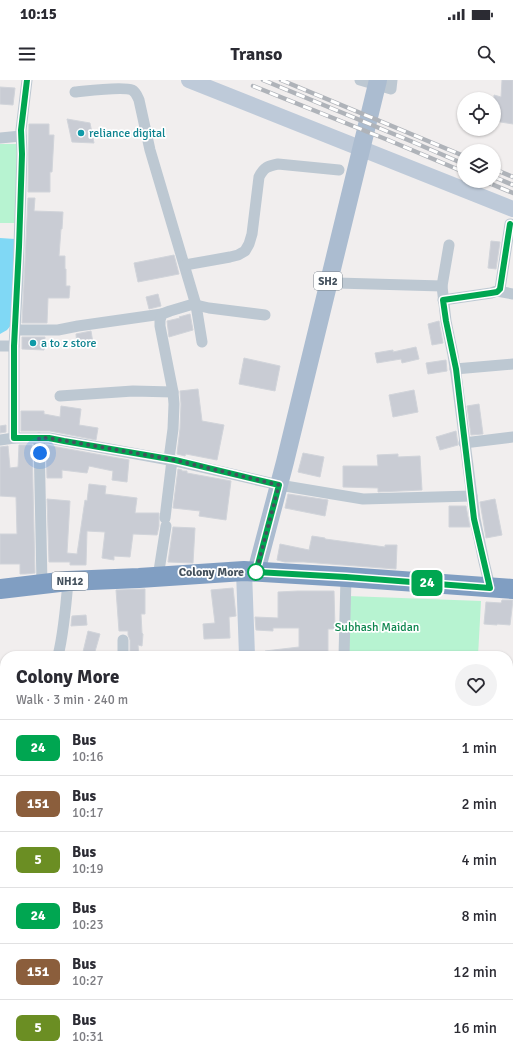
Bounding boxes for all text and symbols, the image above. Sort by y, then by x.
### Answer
text: 10:15 [20,5,57,23]
icon: menu [16,43,38,65]
text: Transo [231,43,282,65]
icon: search [475,43,497,65]
map controls [457,92,501,188]
button: locate [457,92,501,136]
place label: reliance digital [89,126,166,141]
marker: reliance digital [76,128,86,138]
button: layers [457,144,501,188]
road number: SH2 [314,272,342,290]
place label: a to z store [41,336,96,351]
marker: a to z store [28,338,38,348]
your location [30,443,50,463]
marker: Colony More [247,563,265,581]
place label: Colony More [179,565,244,580]
line badge: 24 [409,570,445,596]
road number: NH12 [52,572,88,590]
text: 24 [419,574,435,591]
park label: Subhash Maidan [335,620,419,635]
button: heart [455,664,497,706]
text: Colony More [16,665,119,689]
text: Walk · 3 min · 240 m [16,692,128,708]
text: Bus [72,731,96,749]
text: 24 [30,739,46,756]
text: 1 min [461,739,497,757]
text: 10:16 [72,749,104,765]
text: Bus [72,787,96,805]
text: 151 [27,795,49,812]
text: 2 min [461,795,497,813]
text: 10:17 [72,805,104,821]
text: Bus [72,843,96,861]
text: 5 [34,851,42,868]
text: 4 min [461,851,497,869]
text: 10:19 [72,861,104,877]
text: Bus [72,899,96,917]
text: 24 [30,907,46,924]
text: 8 min [461,907,497,925]
text: 10:23 [72,917,104,933]
text: Bus [72,955,96,973]
text: 151 [27,963,49,980]
text: 12 min [453,963,497,981]
text: 10:27 [72,973,104,989]
text: Bus [72,1011,96,1029]
text: 5 [34,1019,42,1036]
text: 16 min [453,1019,497,1037]
text: 10:31 [72,1029,104,1045]

